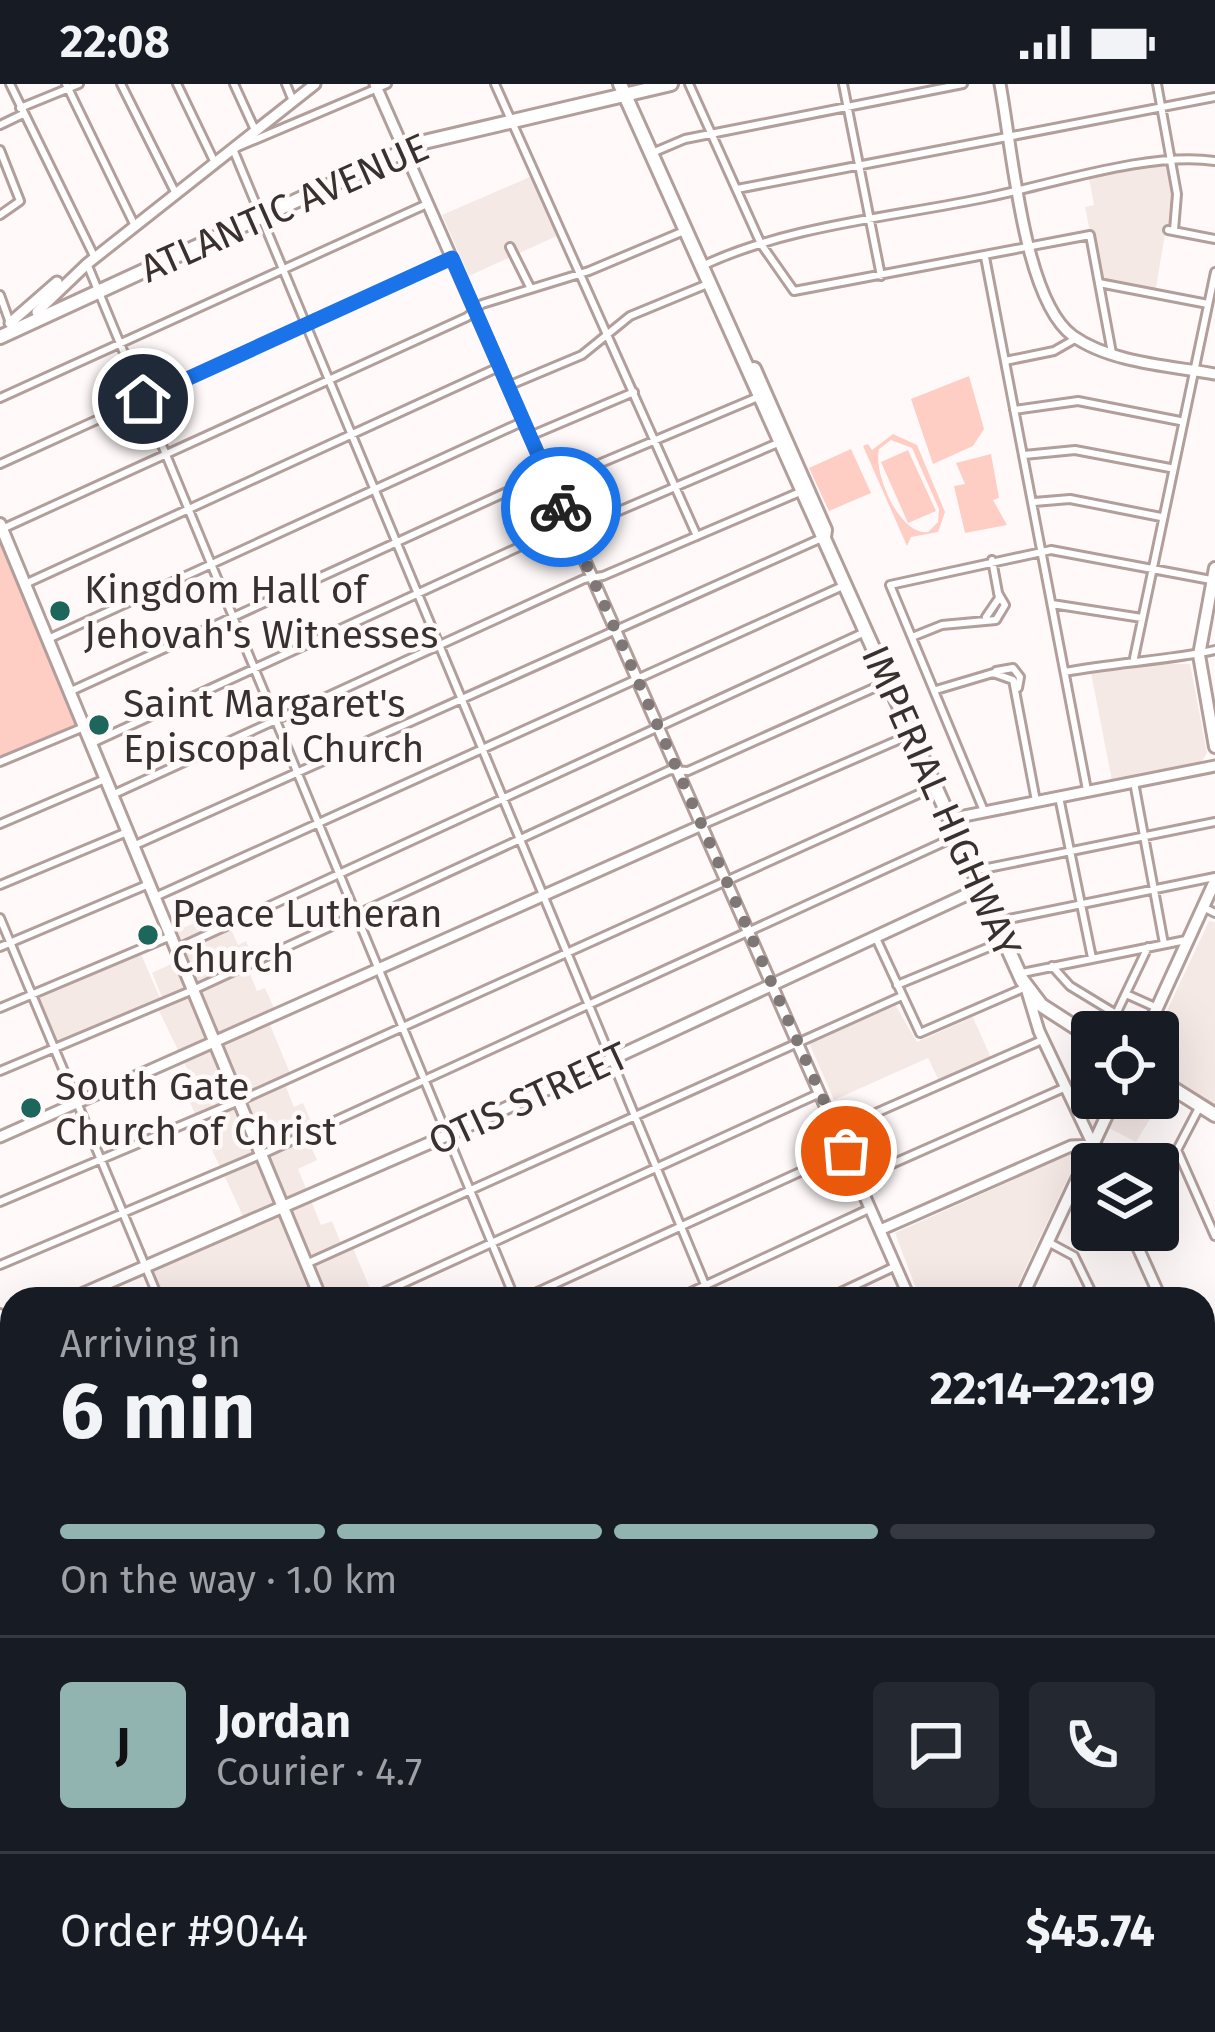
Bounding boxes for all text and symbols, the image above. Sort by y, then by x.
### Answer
text: 22:08 [60,15,170,69]
street label: ATLANTIC AVENUE [133,124,436,292]
pin [92,348,194,450]
icon: home [110,366,176,432]
courier [501,447,621,567]
icon: bike [528,474,594,540]
place label: Kingdom Hall of Jehovah's Witnesses [84,567,438,658]
marker: Kingdom Hall of Jehovah's Witnesses [47,598,73,624]
street label: IMPERIAL HIGHWAY [852,639,1031,965]
place label: Saint Margaret's Episcopal Church [123,681,424,772]
marker: Saint Margaret's Episcopal Church [86,712,112,738]
place label: Peace Lutheran Church [172,891,443,982]
marker: Peace Lutheran Church [135,922,161,948]
map controls [1071,1011,1179,1251]
button: locate [1071,1011,1179,1119]
street label: OTIS STREET [421,1033,636,1165]
place label: South Gate Church of Christ [55,1064,337,1155]
marker: South Gate Church of Christ [18,1095,44,1121]
pin [795,1100,897,1202]
icon: bag [813,1118,879,1184]
button: layers [1071,1143,1179,1251]
text: Arriving in [60,1321,241,1367]
text: 22:14–22:19 [930,1362,1155,1416]
text: 6 min [60,1365,255,1459]
text: On the way · 1.0 km [60,1557,397,1603]
button: chat [873,1682,999,1808]
button: phone [1029,1682,1155,1808]
text: Jordan [216,1695,351,1749]
text: J [116,1718,130,1772]
text: Courier · 4.7 [216,1749,422,1795]
text: Order #9044 [60,1904,308,1958]
text: $45.74 [1026,1904,1155,1958]

